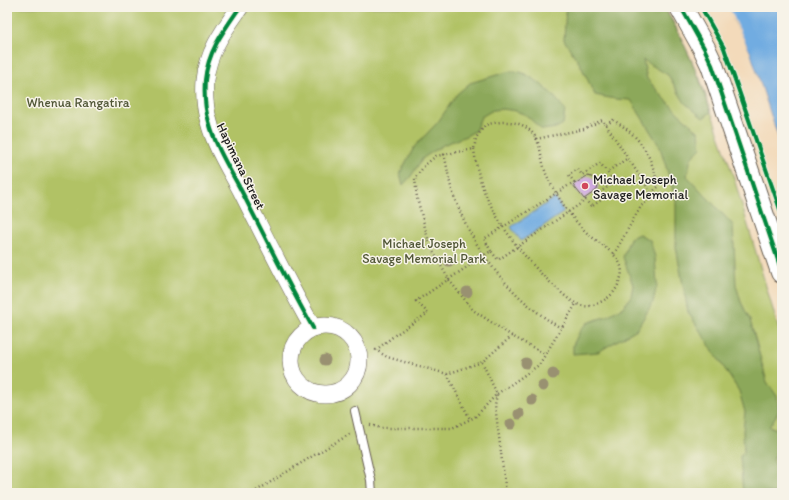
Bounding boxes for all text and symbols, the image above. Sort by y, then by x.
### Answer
park label: Whenua Rangatira [26,95,130,110]
street label: Hapimana Street [214,120,269,212]
place label: Michael Joseph Savage Memorial [593,172,688,202]
marker: Michael Joseph Savage Memorial [580,181,590,191]
park label: Michael Joseph Savage Memorial Park [362,236,486,266]

